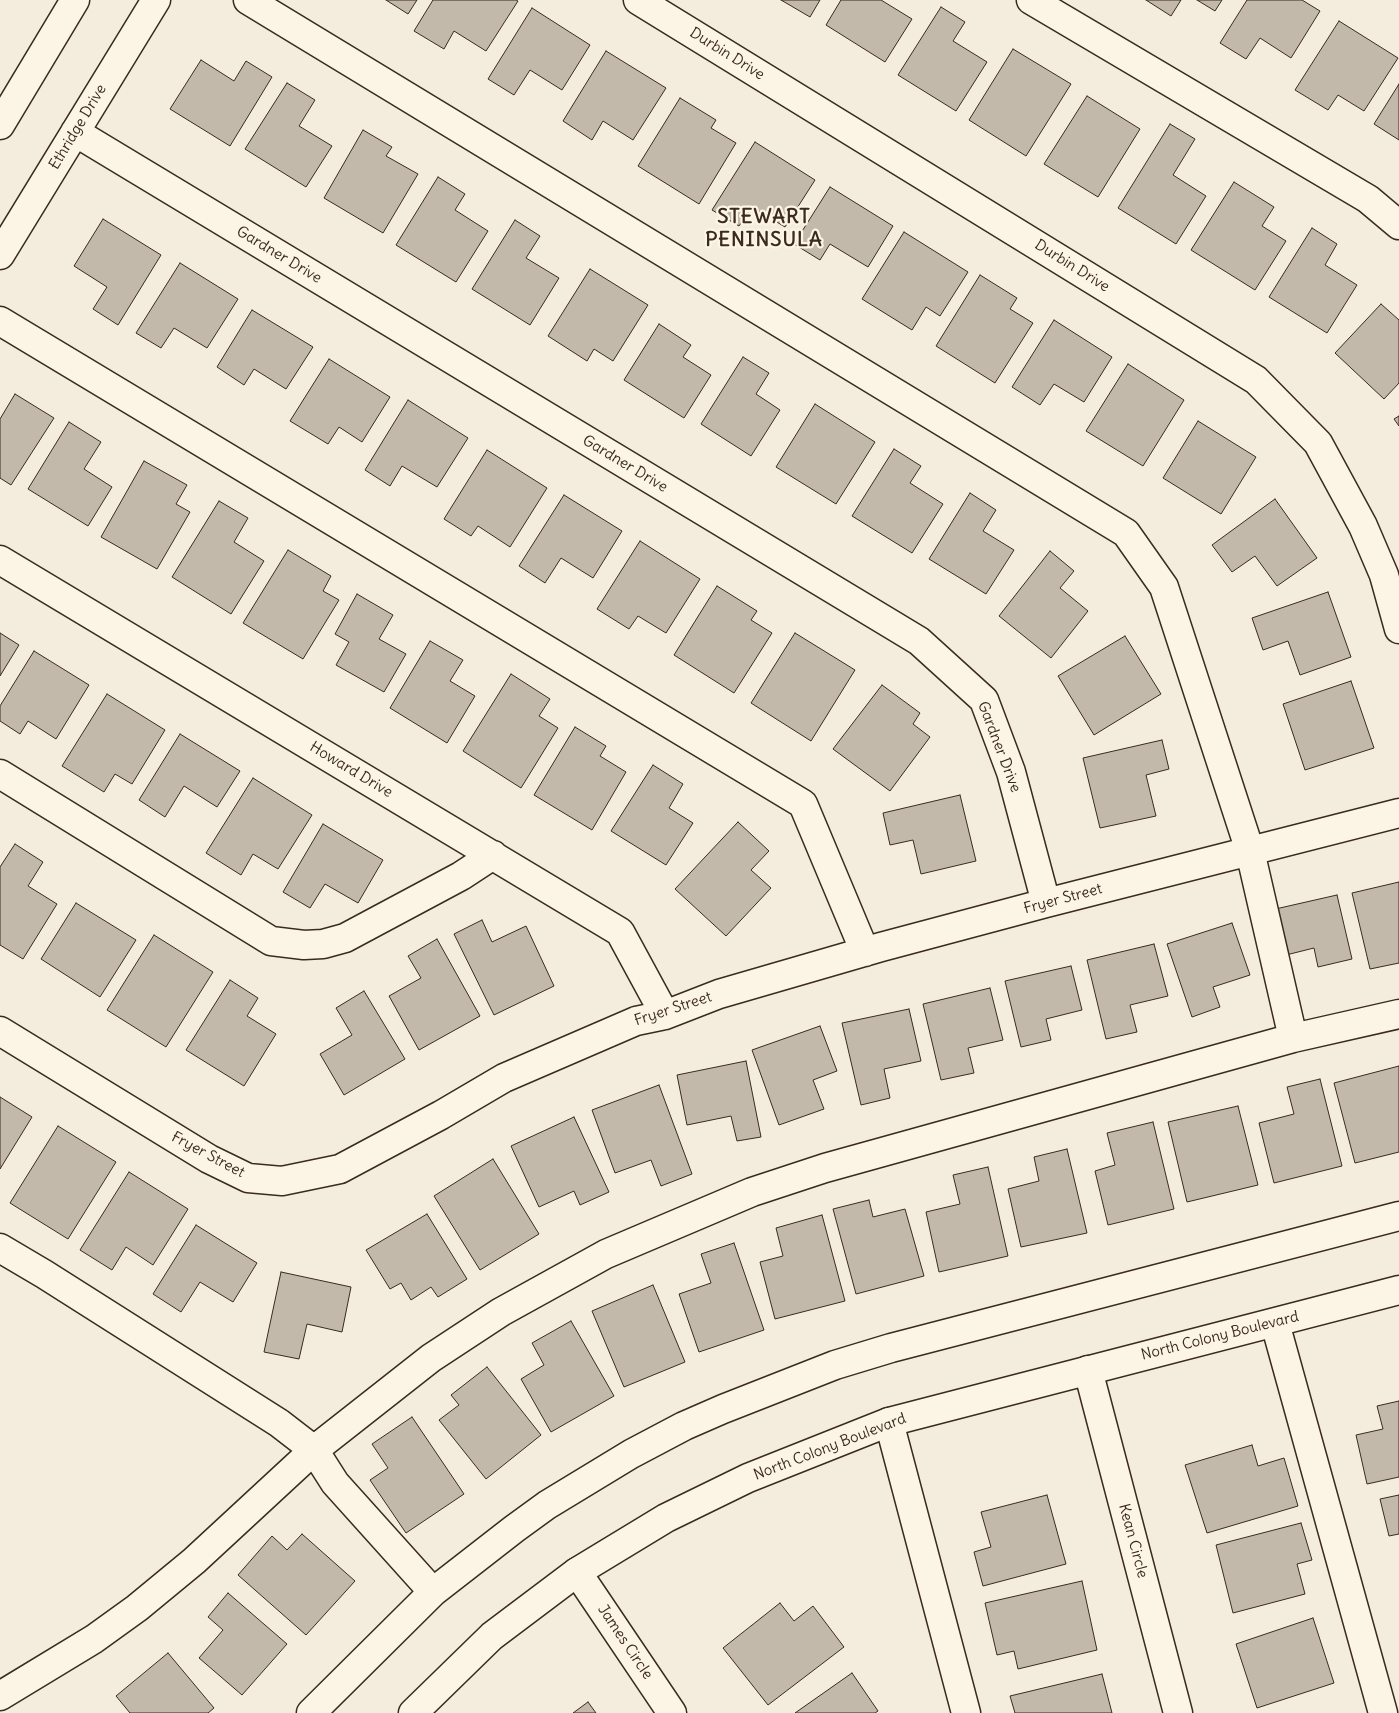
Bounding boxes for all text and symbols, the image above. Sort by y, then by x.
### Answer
street label: Durbin Drive [686,24,768,84]
street label: Ethridge Drive [46,81,110,173]
district label: STEWART PENINSULA [704,205,824,252]
street label: Gardner Drive [233,223,325,287]
street label: Durbin Drive [1031,236,1113,296]
street label: Gardner Drive [579,432,671,496]
street label: Gardner Drive [973,699,1025,795]
street label: Howard Drive [306,738,396,802]
street label: Fryer Street [1022,880,1104,918]
street label: Fryer Street [632,988,714,1030]
street label: Fryer Street [168,1128,248,1182]
street label: North Colony Boulevard [1139,1308,1301,1364]
street label: North Colony Boulevard [751,1410,909,1484]
street label: Kean Circle [1114,1502,1152,1580]
street label: James Circle [593,1601,657,1683]

